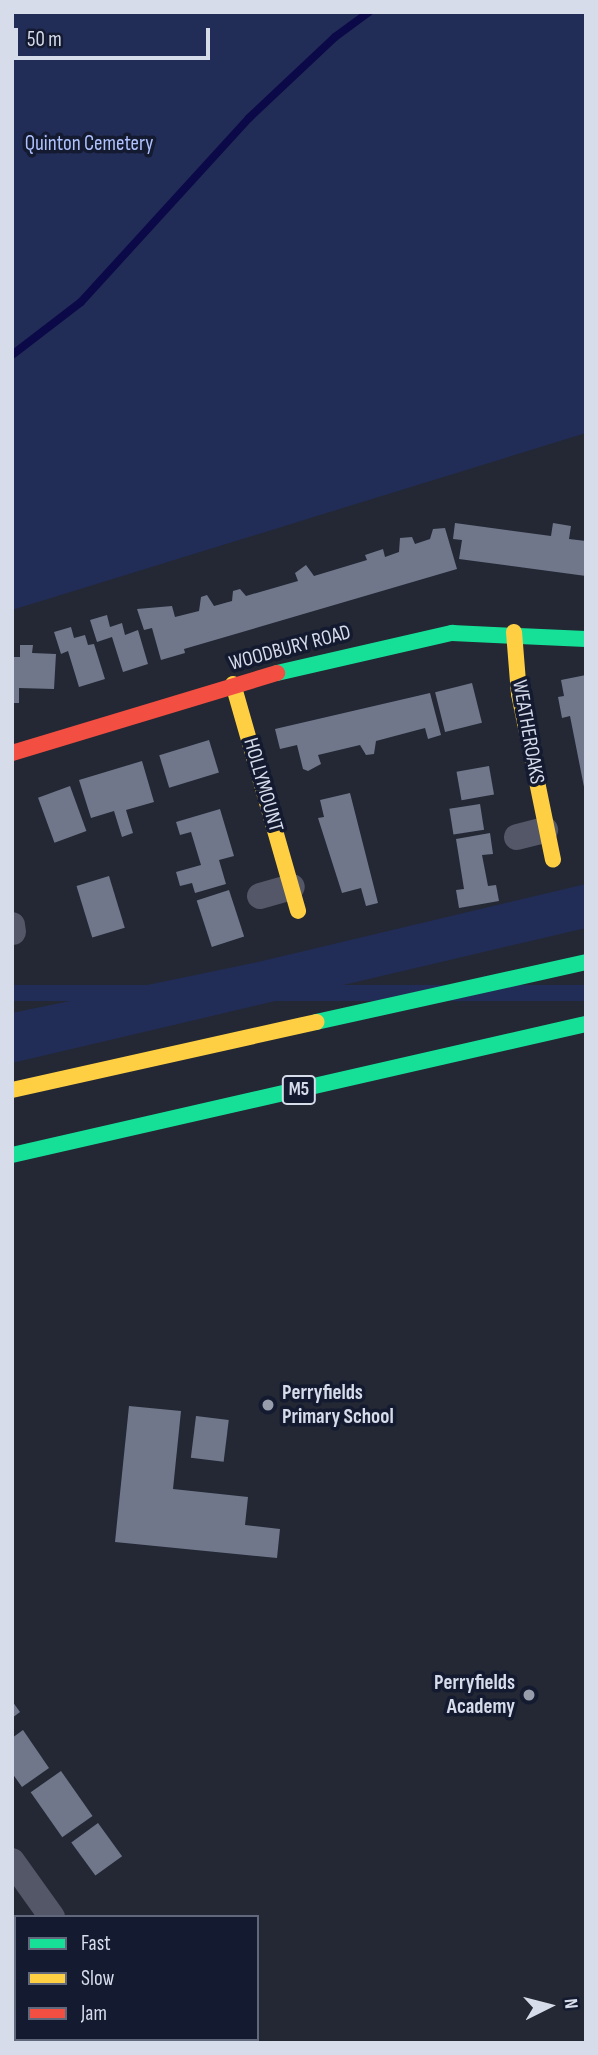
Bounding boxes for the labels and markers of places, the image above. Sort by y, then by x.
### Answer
place label: Perryfields Primary School [282,1380,394,1430]
marker: Perryfields Primary School [260,1397,276,1413]
place label: Perryfields Academy [434,1670,515,1720]
marker: Perryfields Academy [521,1687,537,1703]

